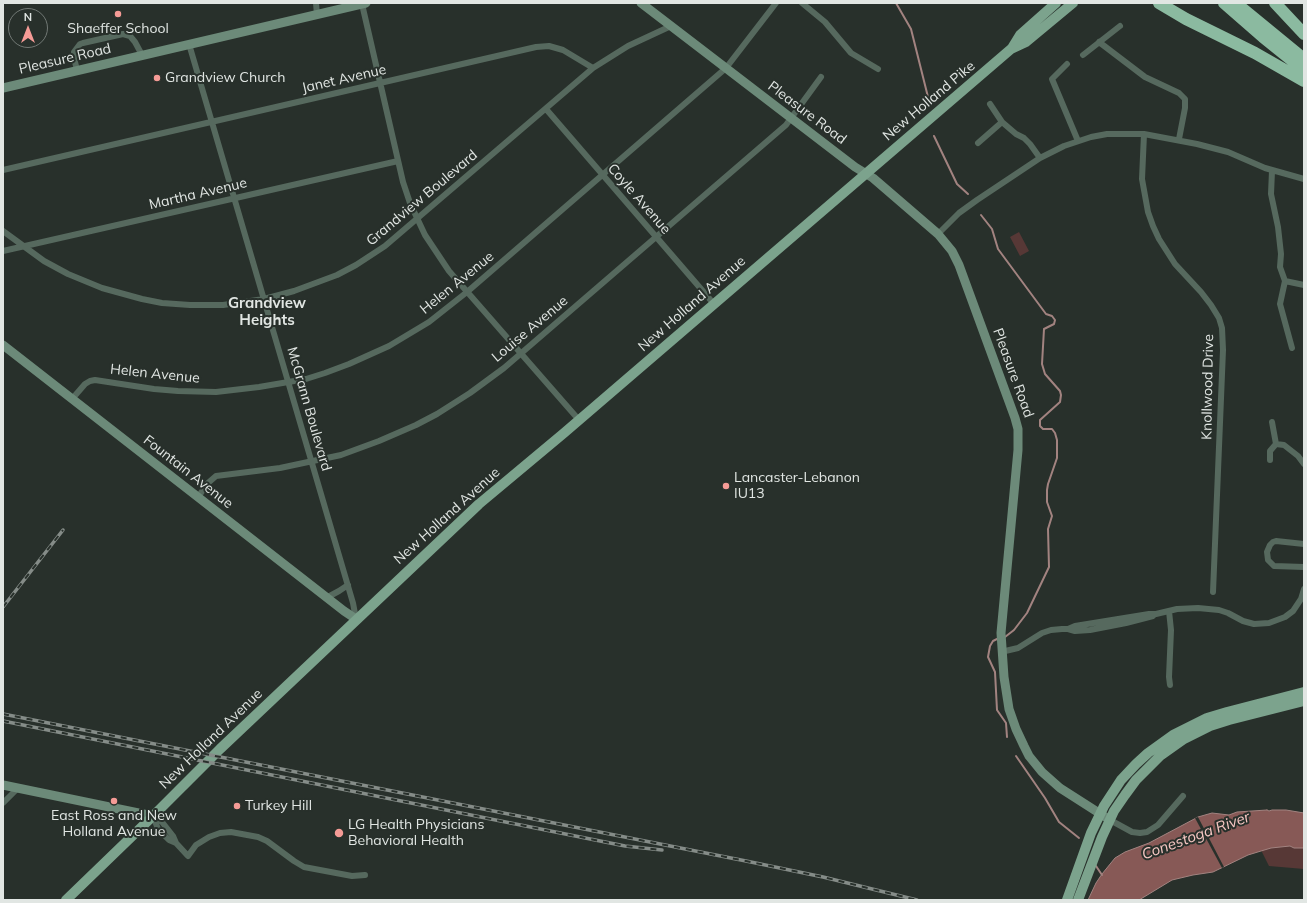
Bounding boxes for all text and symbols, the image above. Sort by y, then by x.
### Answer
north arrow [8,8,48,48]
marker: Shaeffer School [113,9,123,19]
text: N [24,10,32,24]
place label: Shaeffer School [67,21,169,37]
street label: Pleasure Road [17,40,113,78]
street label: New Holland Pike [880,58,978,144]
street label: Janet Avenue [300,61,388,97]
place label: Grandview Church [165,70,285,86]
marker: Grandview Church [152,73,162,83]
street label: Pleasure Road [764,78,850,148]
street label: Grandview Boulevard [363,147,481,249]
street label: Coyle Avenue [604,160,674,238]
street label: Martha Avenue [147,175,249,213]
street label: Helen Avenue [417,248,497,318]
street label: New Holland Avenue [635,253,749,355]
street label: Louise Avenue [489,292,571,366]
district label: Grandview Heights [228,294,306,329]
street label: Pleasure Road [989,326,1037,420]
street label: Knollwood Drive [1199,334,1217,440]
street label: McGrann Boulevard [283,345,335,473]
street label: Helen Avenue [109,361,201,387]
street label: Fountain Avenue [140,432,236,512]
street label: New Holland Avenue [391,464,503,568]
place label: Lancaster-Lebanon IU13 [734,470,860,502]
marker: Lancaster-Lebanon IU13 [721,481,731,491]
street label: New Holland Avenue [156,686,266,792]
marker: East Ross and New Holland Avenue [109,796,119,806]
place label: Turkey Hill [245,798,312,814]
marker: Turkey Hill [232,801,242,811]
place label: East Ross and New Holland Avenue [51,808,177,840]
water label: Conestoga River [1139,808,1253,864]
place label: LG Health Physicians Behavioral Health [348,817,484,850]
marker: LG Health Physicians Behavioral Health [333,827,345,839]

